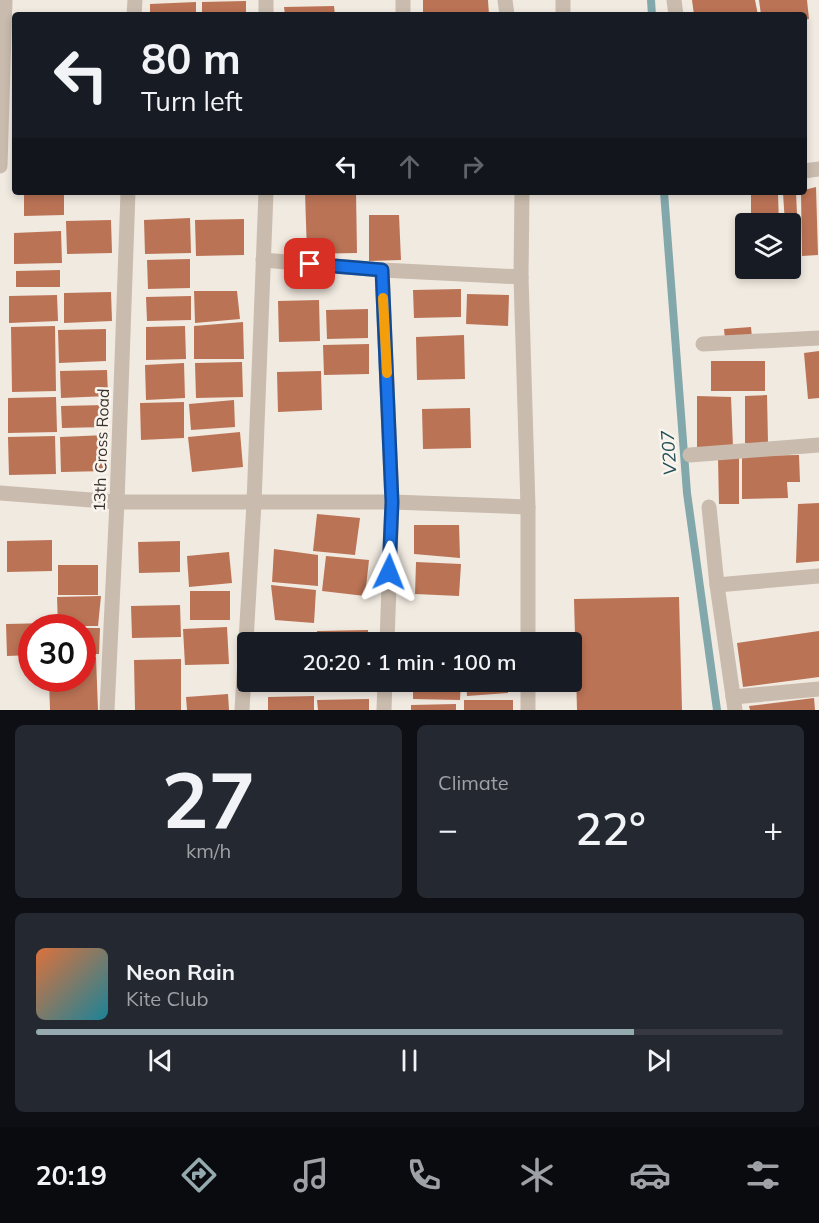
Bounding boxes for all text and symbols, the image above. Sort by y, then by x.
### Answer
text: 80 m [141,32,241,85]
icon: left [42,36,120,114]
text: Turn left [141,84,243,118]
icon: left [330,150,363,183]
icon: ahead [393,150,426,183]
icon: right [456,150,489,183]
map controls [735,213,801,279]
button: layers [735,213,801,279]
pin [284,238,335,289]
icon: arrive [293,247,326,280]
street label: 13th Cross Road [89,388,113,512]
water label: V207 [655,430,682,476]
position arrow [357,540,421,604]
speed limit sign: 30 [18,614,96,692]
text: 20:20 · 1 min · 100 m [302,648,517,676]
text: 27 [162,750,255,848]
text: Climate [438,770,509,795]
text: 22° [575,800,646,856]
text: − [438,808,458,849]
text: + [763,808,783,849]
text: km/h [186,838,231,863]
text: Neon Rain [126,958,235,986]
text: Kite Club [126,986,208,1011]
icon: previous [144,1044,177,1077]
icon: pause [393,1044,426,1077]
icon: next [642,1044,675,1077]
icon: directions [178,1154,220,1196]
icon: music [290,1154,332,1196]
icon: phone [403,1154,445,1196]
icon: climate [516,1154,558,1196]
icon: car [629,1154,671,1196]
icon: filters [742,1154,784,1196]
text: 20:19 [35,1158,107,1192]

